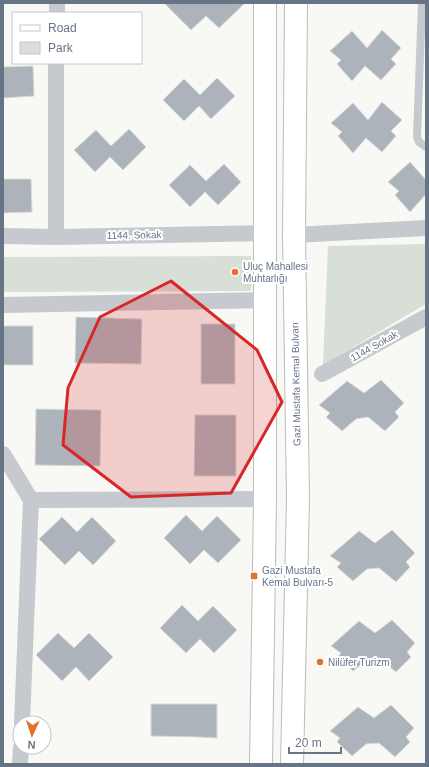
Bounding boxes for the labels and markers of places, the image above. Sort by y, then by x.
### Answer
place label: Uluç Mahallesi Muhtarlığı [243,261,308,284]
marker: Uluç Mahallesi Muhtarlığı [230,267,240,277]
place label: Gazi Mustafa Kemal Bulvarı-5 [262,565,334,588]
marker: Gazi Mustafa Kemal Bulvarı-5 [249,571,259,581]
marker: Nilüfer Turizm [315,657,325,667]
place label: Nilüfer Turizm [328,657,390,668]

